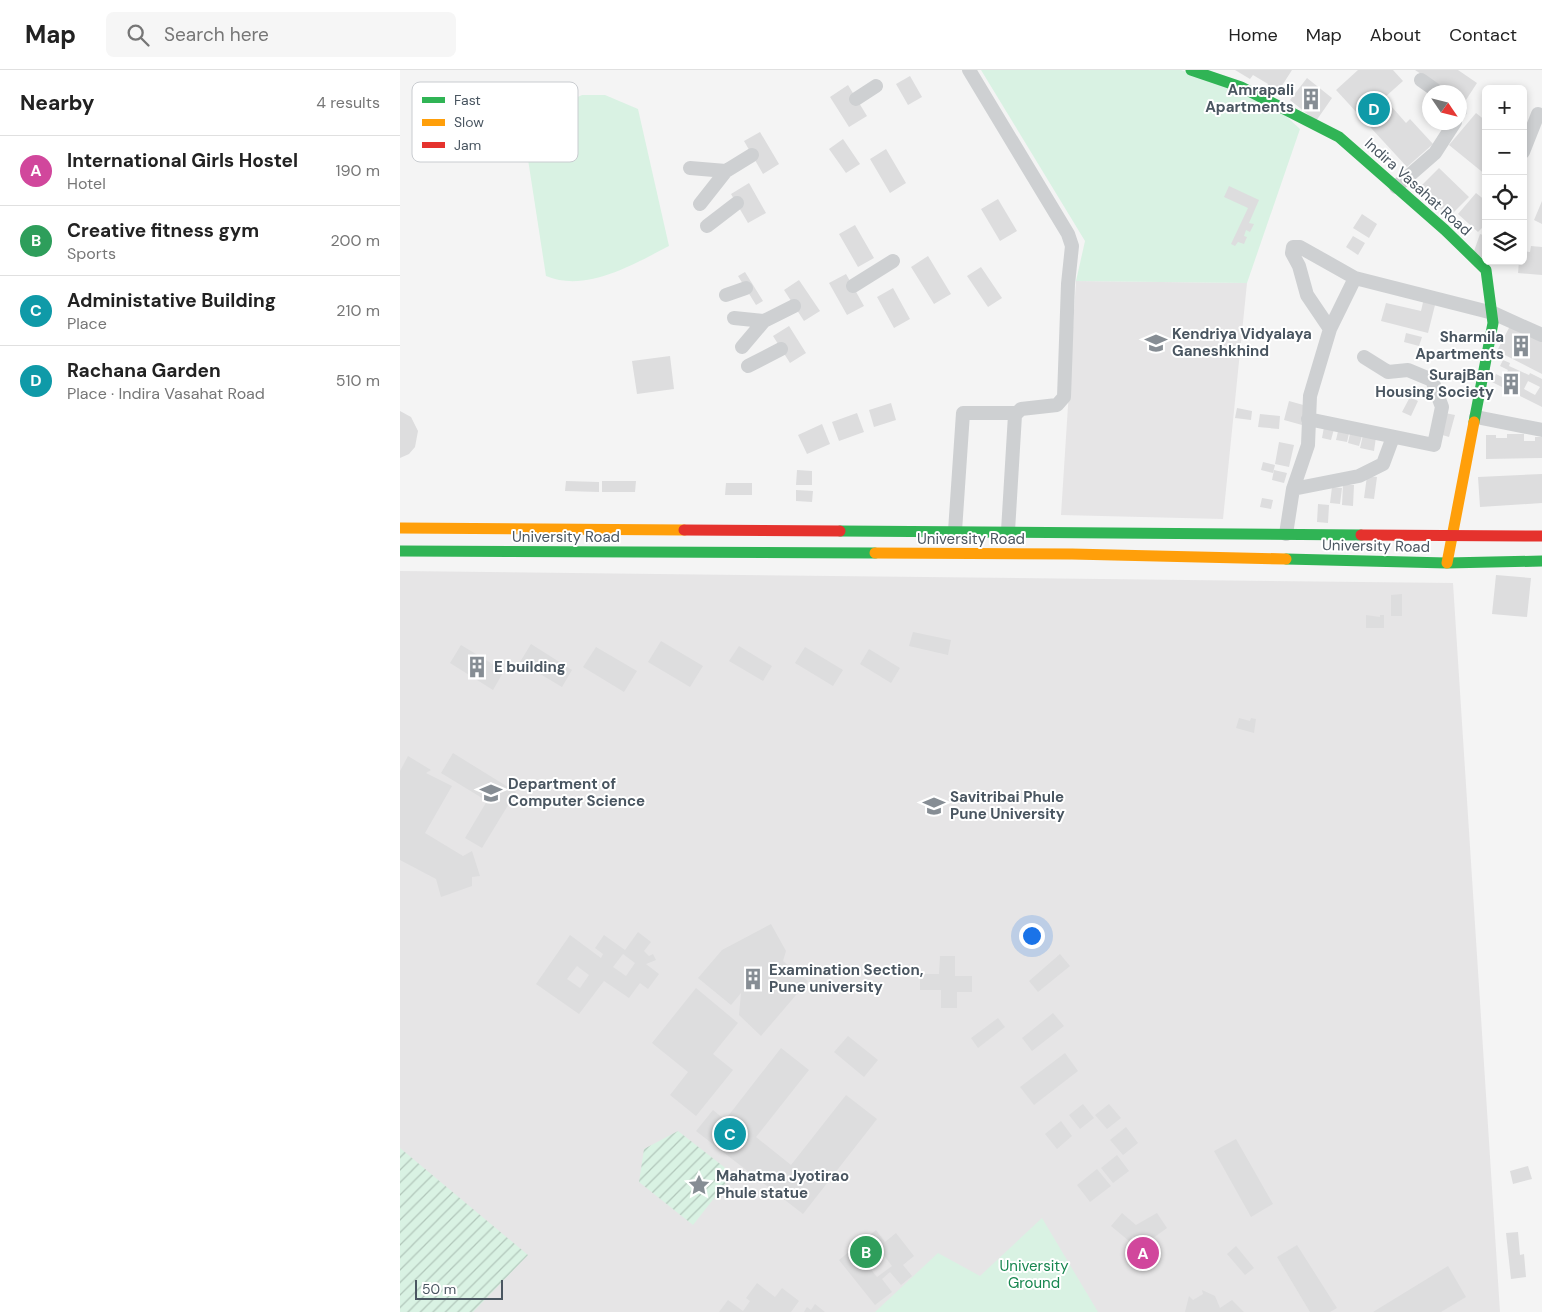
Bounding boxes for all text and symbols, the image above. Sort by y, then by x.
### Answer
search box [106,12,456,57]
text: Map [25,19,76,50]
icon: search [124,21,152,49]
text: Search here [164,22,269,47]
text: Home [1228,23,1278,47]
text: Map [1306,23,1342,47]
text: About [1370,23,1421,47]
text: Contact [1449,23,1517,47]
place label: Amrapali Apartments [1205,80,1294,117]
legend [412,82,578,162]
north arrow [1422,85,1467,130]
map controls [1482,85,1527,265]
button: + [1482,85,1527,130]
building icon: Amrapali Apartments [1298,86,1324,112]
text: Nearby [20,89,94,117]
pin: D [1358,90,1390,128]
text: Fast [454,91,481,109]
text: 4 results [316,92,380,113]
text: Slow [454,113,484,131]
button: − [1482,130,1527,175]
street label: Indira Vasahat Road [1360,134,1476,240]
text: Jam [454,136,481,154]
text: International Girls Hostel [67,148,298,173]
text: A [30,160,42,181]
text: 190 m [336,160,380,181]
text: Hotel [67,173,106,194]
button: locate [1482,175,1527,220]
text: Creative fitness gym [67,218,259,243]
button: layers [1482,220,1527,265]
text: B [31,230,41,251]
text: 200 m [331,230,380,251]
text: Sports [67,243,116,264]
text: Administative Building [67,288,276,313]
text: C [30,300,42,321]
text: 210 m [336,300,380,321]
text: Place [67,313,107,334]
place label: Kendriya Vidyalaya Ganeshkhind [1172,324,1312,361]
place label: Sharmila Apartments [1415,327,1504,364]
school or university icon: Kendriya Vidyalaya Ganeshkhind [1143,330,1169,356]
building icon: Sharmila Apartments [1508,333,1534,359]
text: Rachana Garden [67,358,221,383]
place label: SurajBan Housing Society [1375,365,1494,402]
text: D [30,370,42,391]
text: 510 m [336,370,380,391]
building icon: SurajBan Housing Society [1498,371,1524,397]
text: Place · Indira Vasahat Road [67,383,265,404]
street label: University Road [512,527,620,547]
street label: University Road [917,529,1025,549]
street label: University Road [1322,535,1430,557]
building icon: E building [464,654,490,680]
place label: E building [494,657,566,677]
place label: Department of Computer Science [508,774,645,811]
school or university icon: Department of Computer Science [478,780,504,806]
place label: Savitribai Phule Pune University [950,787,1065,824]
school or university icon: Savitribai Phule Pune University [921,793,947,819]
your location [1019,923,1045,949]
place label: Examination Section, Pune university [769,960,924,997]
building icon: Examination Section, Pune university [740,966,766,992]
pin: C [714,1115,746,1153]
place label: Mahatma Jyotirao Phule statue [716,1166,849,1203]
place icon: Mahatma Jyotirao Phule statue [686,1172,712,1198]
pin: B [850,1233,882,1271]
pin: A [1127,1234,1159,1272]
park label: University Ground [1000,1256,1069,1293]
scale bar [415,1277,502,1300]
text: 50 m [422,1280,456,1298]

